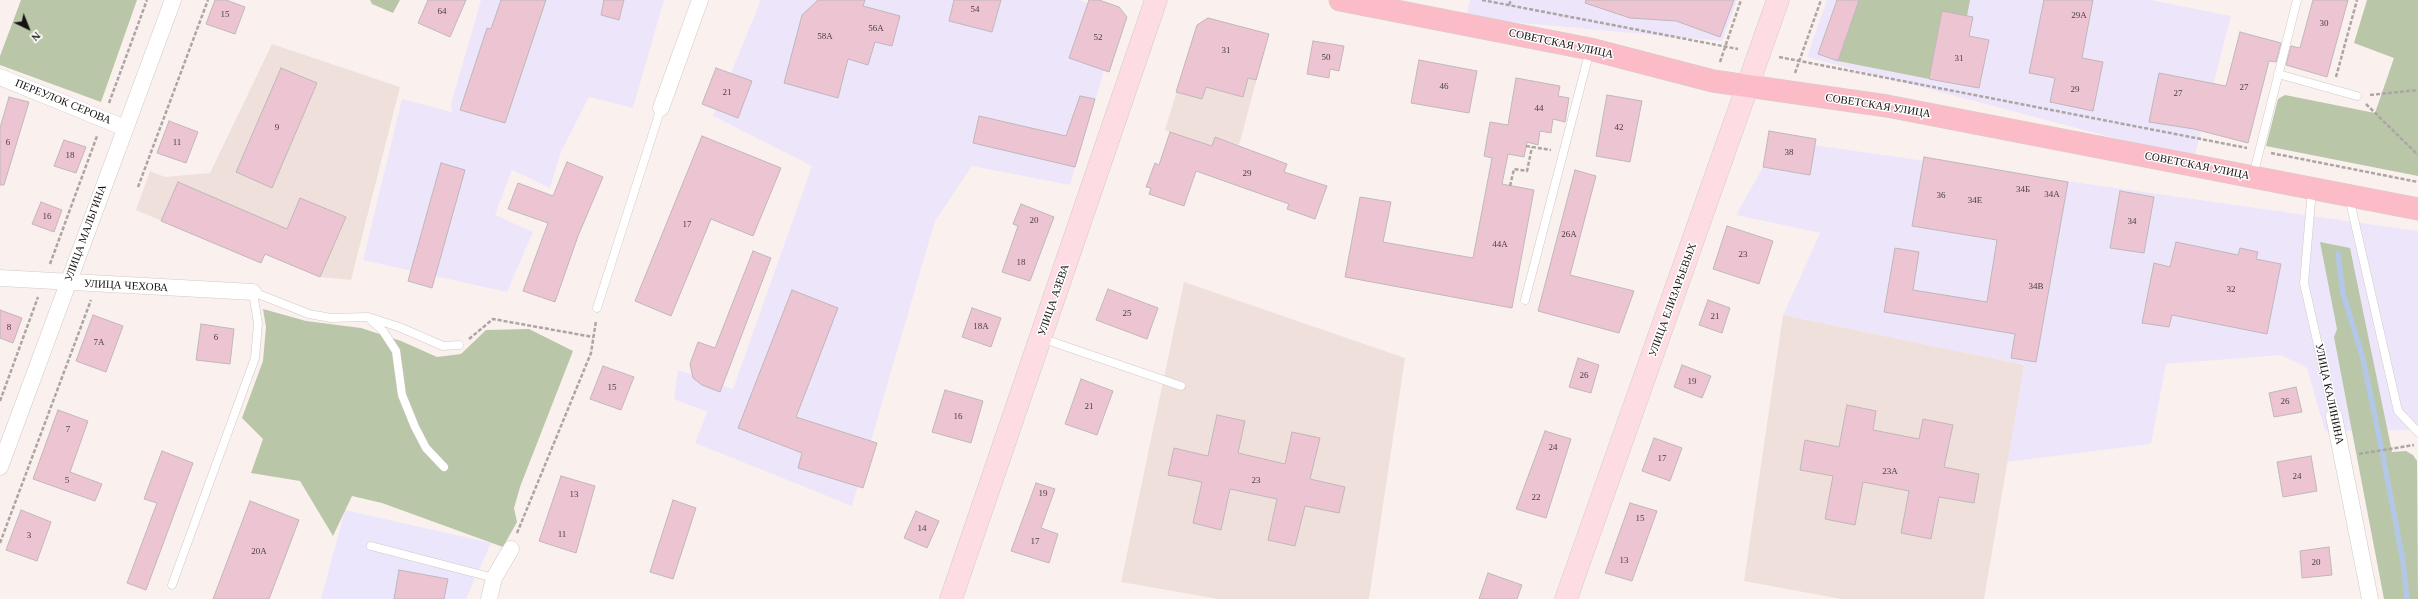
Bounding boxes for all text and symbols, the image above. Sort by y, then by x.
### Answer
house number: 54 [970,5,980,15]
house number: 64 [438,7,446,17]
north arrow [8,8,48,48]
house number: 15 [220,10,230,20]
house number: 29А [2071,11,2087,21]
house number: 30 [2320,19,2328,29]
house number: 56А [868,24,884,34]
street label: СОВЕТСКАЯ УЛИЦА [1507,26,1615,62]
text: N [29,30,43,44]
house number: 58А [817,32,833,42]
house number: 52 [1094,33,1102,43]
house number: 31 [1222,46,1230,56]
house number: 50 [1322,53,1330,63]
house number: 31 [1954,54,1964,64]
street label: ПЕРЕУЛОК СЕРОВА [13,77,113,127]
house number: 46 [1440,82,1448,92]
house number: 27 [2240,83,2248,93]
house number: 29 [2070,85,2080,95]
house number: 21 [722,88,732,98]
house number: 27 [2174,89,2182,99]
street label: СОВЕТСКАЯ УЛИЦА [1824,91,1932,121]
house number: 44 [1534,104,1544,114]
house number: 9 [275,123,279,133]
house number: 42 [1614,123,1624,133]
house number: 6 [6,138,10,148]
house number: 11 [173,138,181,148]
house number: 38 [1784,148,1794,158]
street label: СОВЕТСКАЯ УЛИЦА [2143,149,2251,183]
house number: 18 [66,151,74,161]
house number: 29 [1242,169,1252,179]
street label: УЛИЦА МАЛЬГИНА [62,183,110,283]
house number: 34Б [2016,185,2030,195]
house number: 34А [2044,190,2060,200]
house number: 36 [1936,191,1946,201]
house number: 34Е [1968,196,1982,206]
house number: 16 [42,212,52,222]
house number: 20 [1030,216,1038,226]
house number: 34 [2128,217,2136,227]
house number: 17 [682,220,692,230]
house number: 26А [1561,230,1577,240]
house number: 44А [1492,240,1508,250]
street label: УЛИЦА ЕЛИЗАРЬЕВЫХ [1646,241,1700,359]
house number: 23 [1738,250,1748,260]
house number: 18 [1016,258,1026,268]
street label: УЛИЦА АЗЕВА [1036,262,1072,338]
street label: УЛИЦА ЧЕХОВА [84,277,168,295]
house number: 34В [2028,282,2044,292]
house number: 32 [2226,285,2236,295]
house number: 25 [1122,309,1132,319]
house number: 21 [1710,312,1720,322]
house number: 18А [973,322,989,332]
house number: 8 [7,323,11,333]
house number: 6 [214,333,218,343]
house number: 7А [94,338,104,348]
street label: УЛИЦА КАЛИНИНА [2312,342,2346,446]
house number: 26 [1580,371,1588,381]
house number: 19 [1688,377,1696,387]
house number: 15 [608,383,616,393]
house number: 26 [2280,397,2290,407]
house number: 21 [1084,402,1094,412]
house number: 16 [954,412,962,422]
house number: 7 [66,425,70,435]
house number: 24 [1548,443,1558,453]
house number: 17 [1658,454,1666,464]
house number: 23А [1882,467,1898,477]
house number: 24 [2292,472,2302,482]
house number: 5 [65,476,69,486]
house number: 23 [1252,476,1260,486]
house number: 19 [1038,489,1048,499]
house number: 13 [570,490,578,500]
house number: 22 [1532,493,1540,503]
house number: 15 [1636,514,1644,524]
house number: 14 [918,524,926,534]
house number: 11 [558,530,566,540]
house number: 3 [27,531,31,541]
house number: 17 [1030,537,1040,547]
house number: 20А [251,547,267,557]
house number: 13 [1620,556,1628,566]
house number: 20 [2312,558,2320,568]

